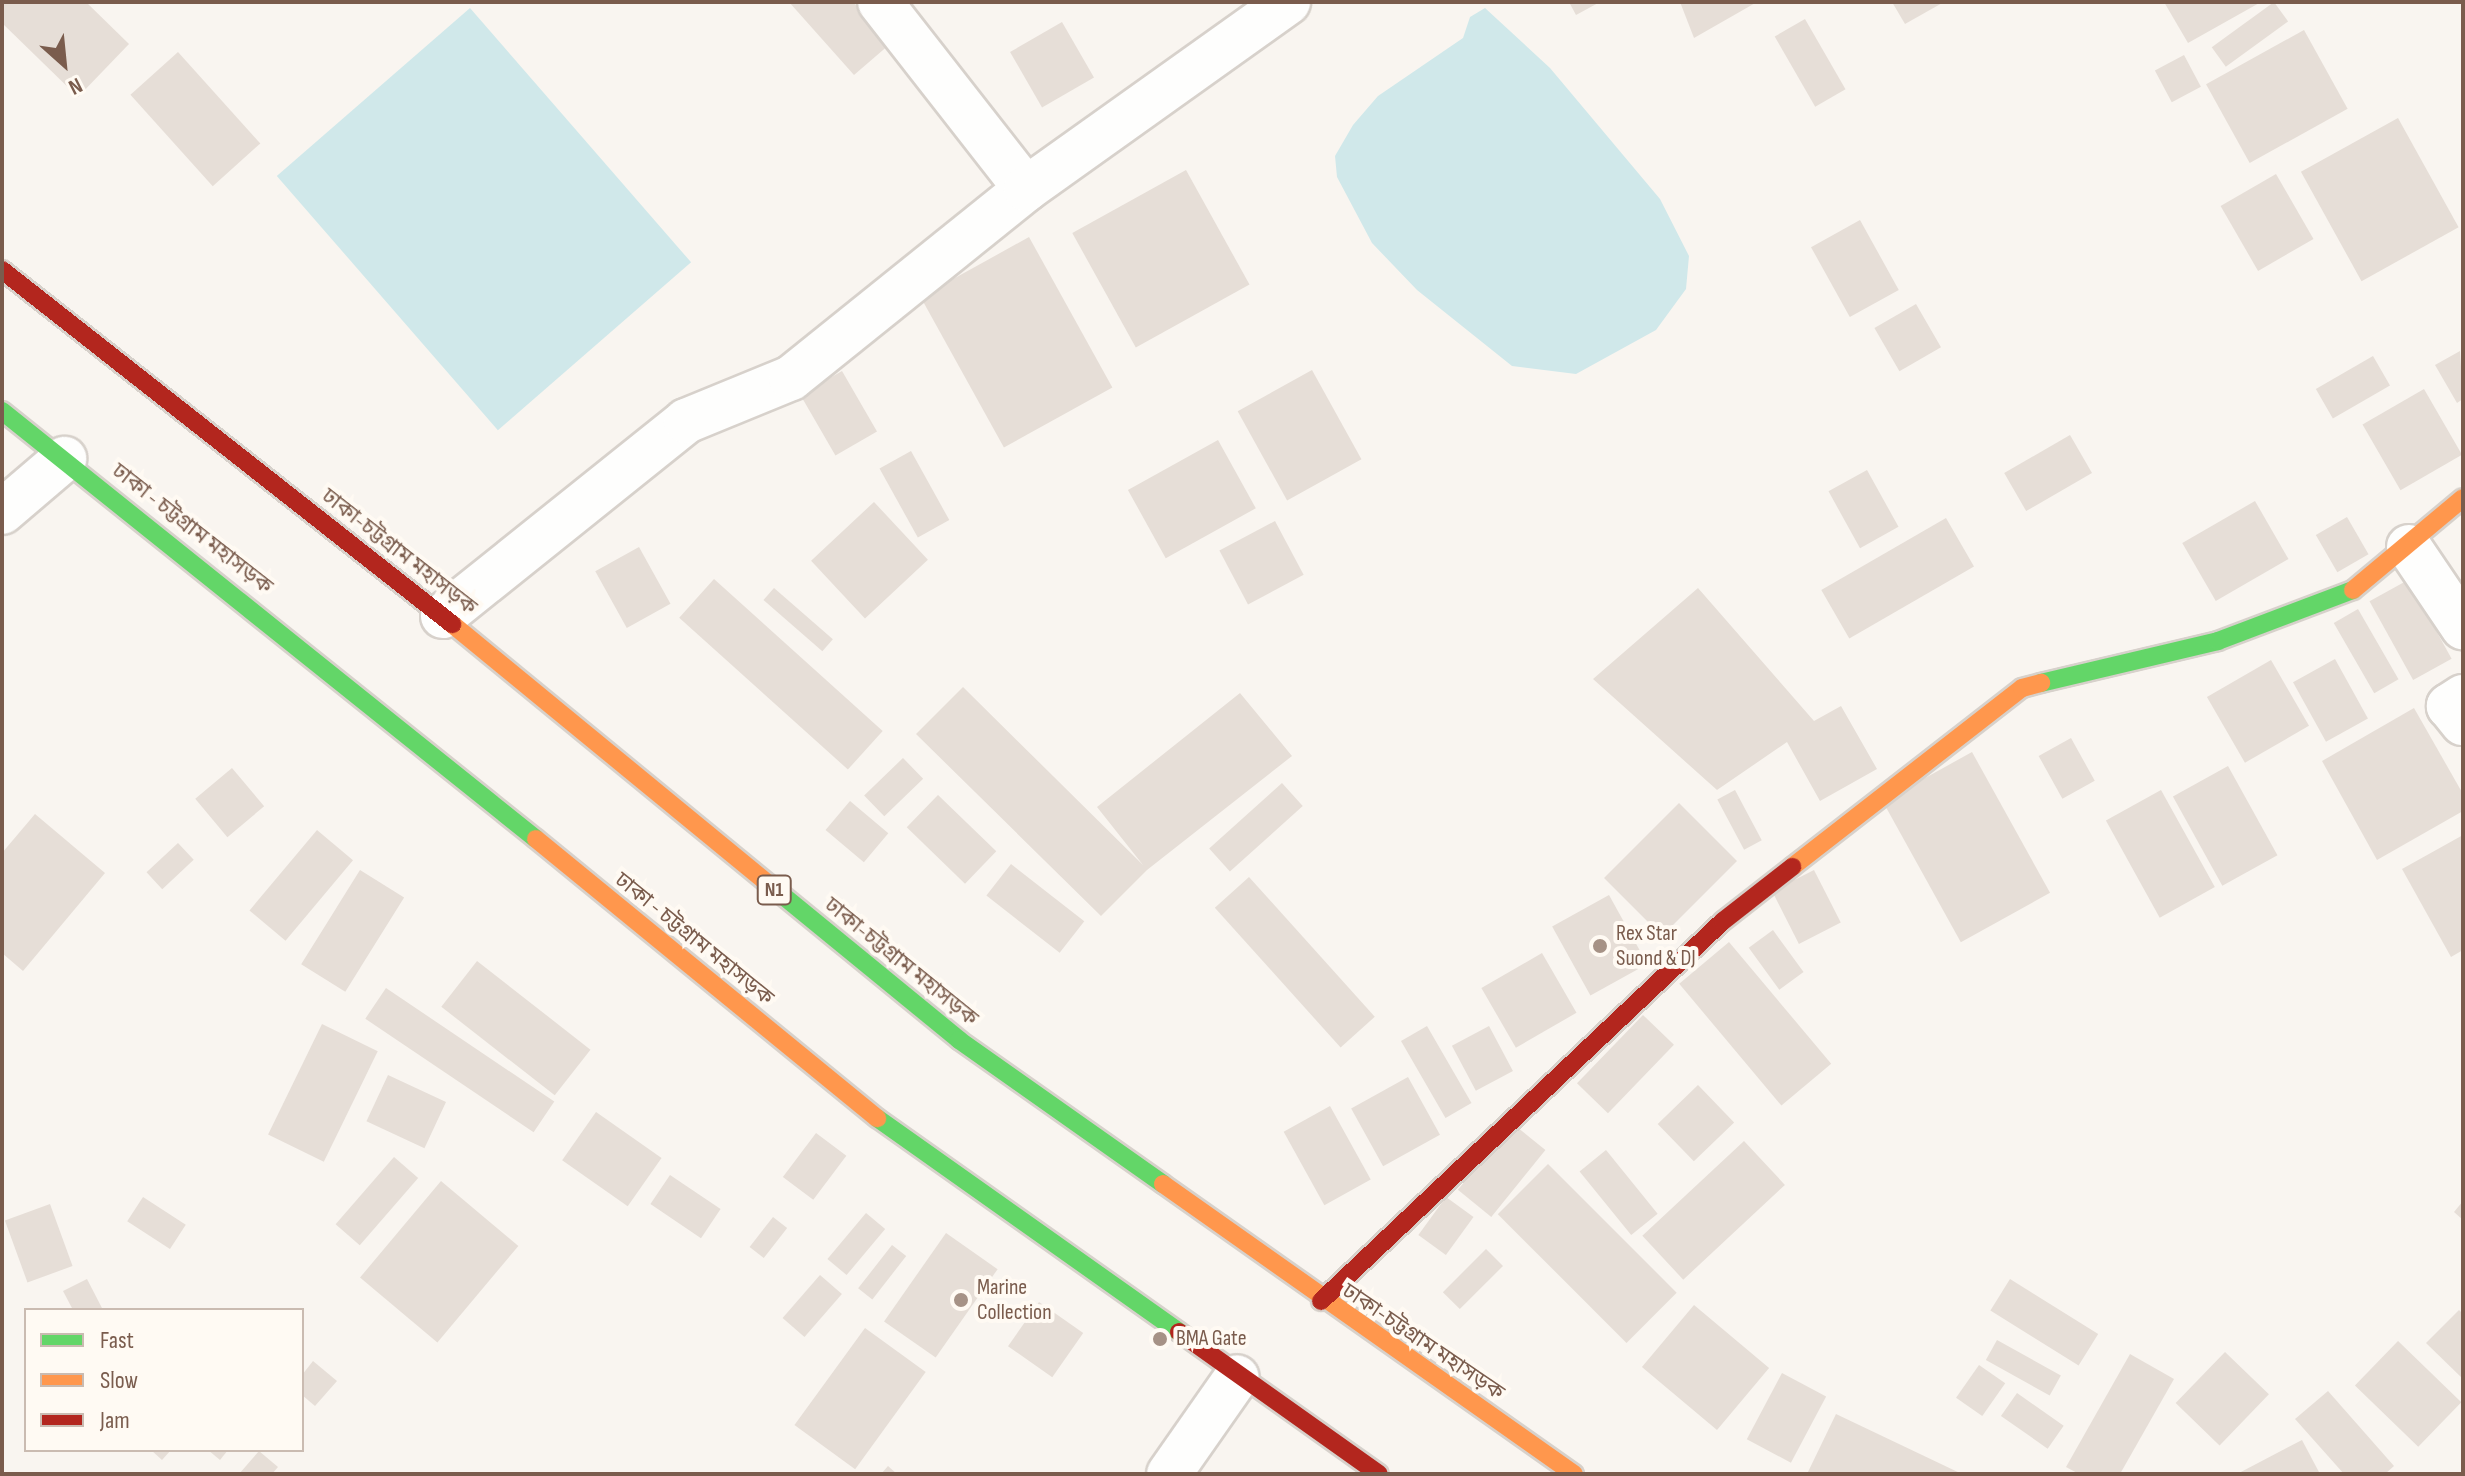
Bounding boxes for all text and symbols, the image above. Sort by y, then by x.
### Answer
north arrow [24,24,104,104]
text: N [64,71,86,101]
street label: ঢাকা - চট্টগ্রাম মহাসড়ক [106,458,278,600]
street label: ঢাকা-চট্টগ্রাম মহাসড়ক [316,483,482,621]
street label: ঢাকা - চট্টগ্রাম মহাসড়ক [609,867,779,1011]
road number: N1 [756,874,792,906]
street label: ঢাকা-চট্টগ্রাম মহাসড়ক [819,892,983,1032]
place label: Rex Star Suond & DJ [1616,920,1696,972]
marker: Rex Star Suond & DJ [1591,937,1609,955]
place label: Marine Collection [977,1274,1052,1326]
street label: ঢাকা-চট্টগ্রাম মহাসড়ক [1337,1278,1509,1406]
marker: Marine Collection [952,1291,970,1309]
legend [24,1308,304,1452]
text: Fast [100,1326,134,1355]
place label: BMA Gate [1176,1326,1246,1352]
marker: BMA Gate [1151,1330,1169,1348]
text: Slow [100,1366,138,1395]
text: Jam [100,1406,130,1435]

